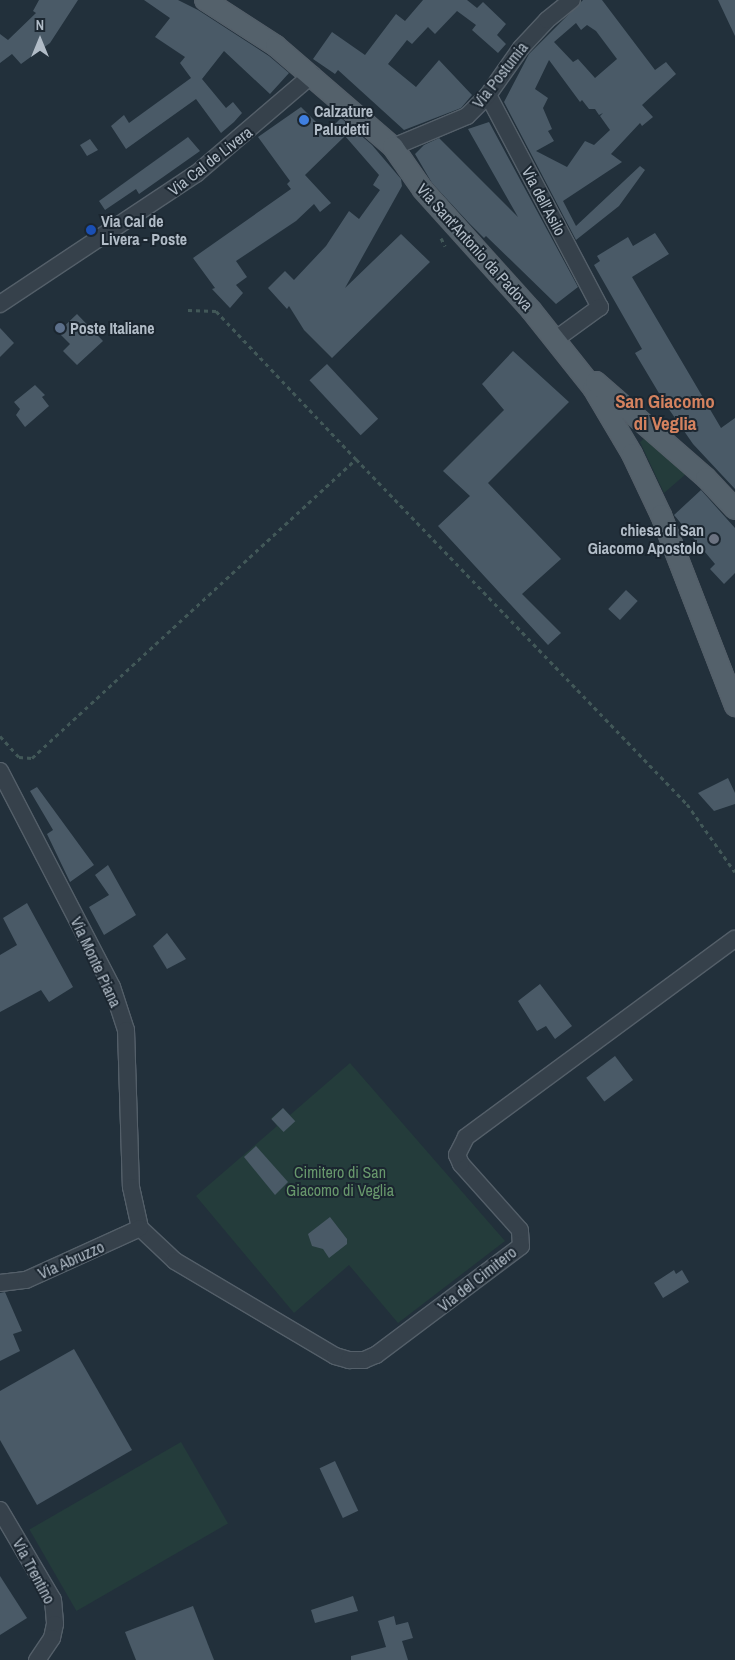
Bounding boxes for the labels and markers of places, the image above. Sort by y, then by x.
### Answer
place label: Calzature Paludetti [314,101,373,139]
marker: Calzature Paludetti [298,114,310,126]
place label: Via Cal de Livera - Poste [101,211,187,249]
marker: Via Cal de Livera - Poste [85,224,97,236]
place label: Poste Italiane [70,318,155,338]
marker: Poste Italiane [54,322,66,334]
place label: chiesa di San Giacomo Apostolo [587,520,704,558]
marker: chiesa di San Giacomo Apostolo [708,533,720,545]

